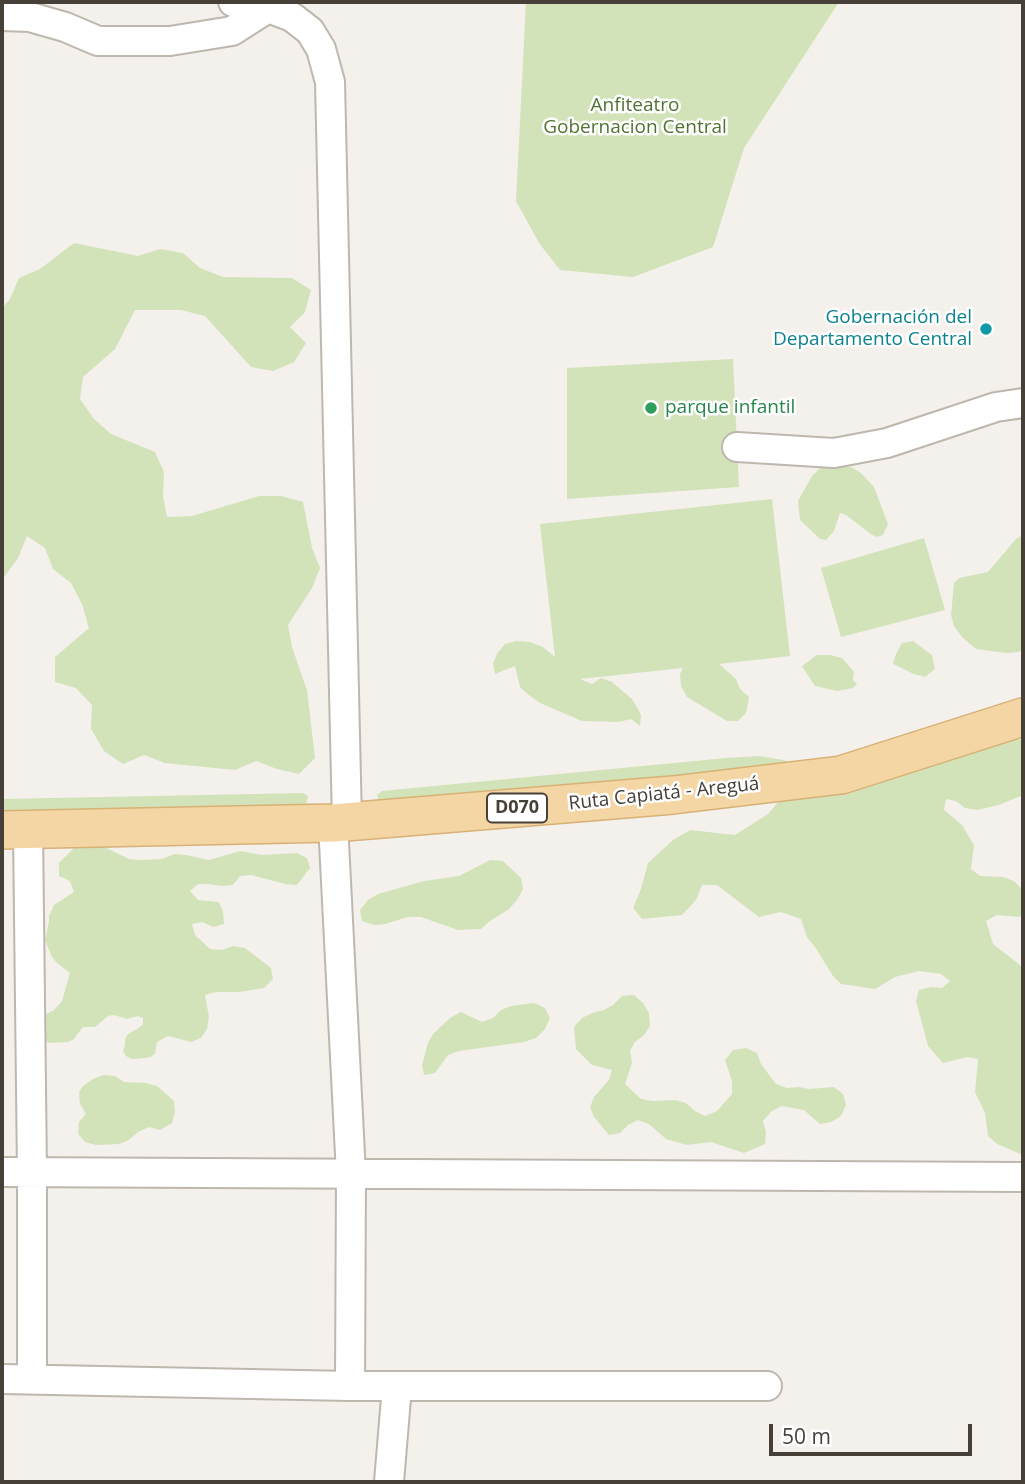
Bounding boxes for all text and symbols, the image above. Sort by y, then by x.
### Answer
park label: Anfiteatro Gobernacion Central [543,95,727,139]
place label: Gobernación del Departamento Central [773,307,972,351]
marker: Gobernación del Departamento Central [978,321,994,337]
place label: parque infantil [665,397,795,419]
marker: parque infantil [643,400,659,416]
street label: Ruta Capiatá - Areguá [568,773,760,815]
road number: D070 [487,794,547,822]
scale bar [773,1410,976,1454]
text: 50 m [782,1422,831,1450]

